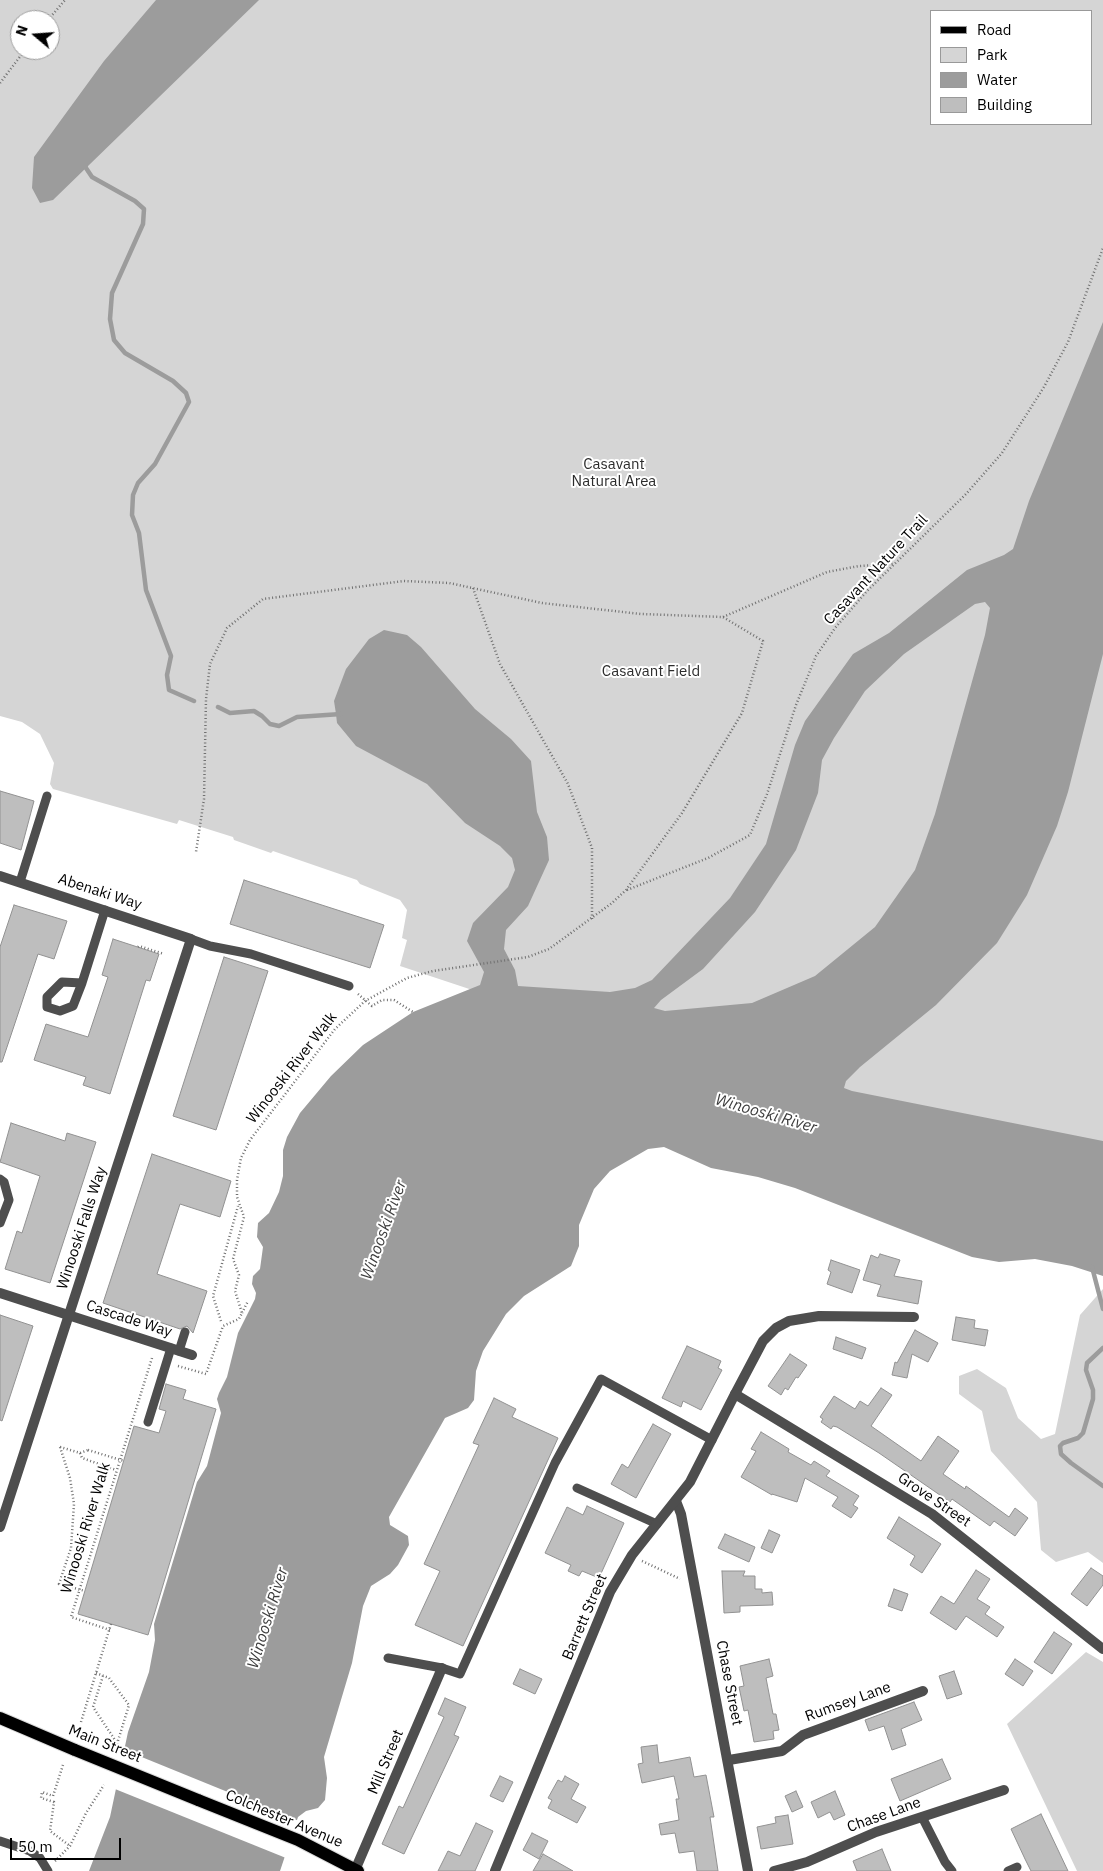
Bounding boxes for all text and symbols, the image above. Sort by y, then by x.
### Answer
north arrow [10,10,60,60]
legend [930,10,1093,125]
text: Road [977,20,1012,39]
text: N [12,23,32,38]
text: Park [977,45,1007,64]
text: Water [977,70,1017,89]
text: Building [977,95,1032,114]
park label: Casavant Natural Area [572,456,656,491]
street label: Casavant Nature Trail [820,511,932,629]
park label: Casavant Field [602,663,700,681]
street label: Abenaki Way [56,870,144,914]
street label: Winooski River Walk [243,1009,341,1127]
water label: Winooski River [713,1090,819,1138]
street label: Winooski Falls Way [54,1164,110,1292]
water label: Winooski River [357,1178,411,1282]
street label: Cascade Way [84,1297,174,1341]
street label: Winooski River Walk [58,1460,114,1596]
street label: Grove Street [894,1469,974,1531]
water label: Winooski River [244,1565,292,1671]
street label: Barrett Street [559,1571,611,1663]
street label: Chase Street [712,1639,746,1727]
street label: Rumsey Lane [803,1678,893,1726]
street label: Main Street [66,1721,144,1767]
street label: Mill Street [364,1727,408,1797]
street label: Colchester Avenue [223,1786,345,1852]
street label: Chase Lane [845,1793,923,1837]
scale bar [12,1828,124,1860]
text: 50 m [18,1837,53,1856]

